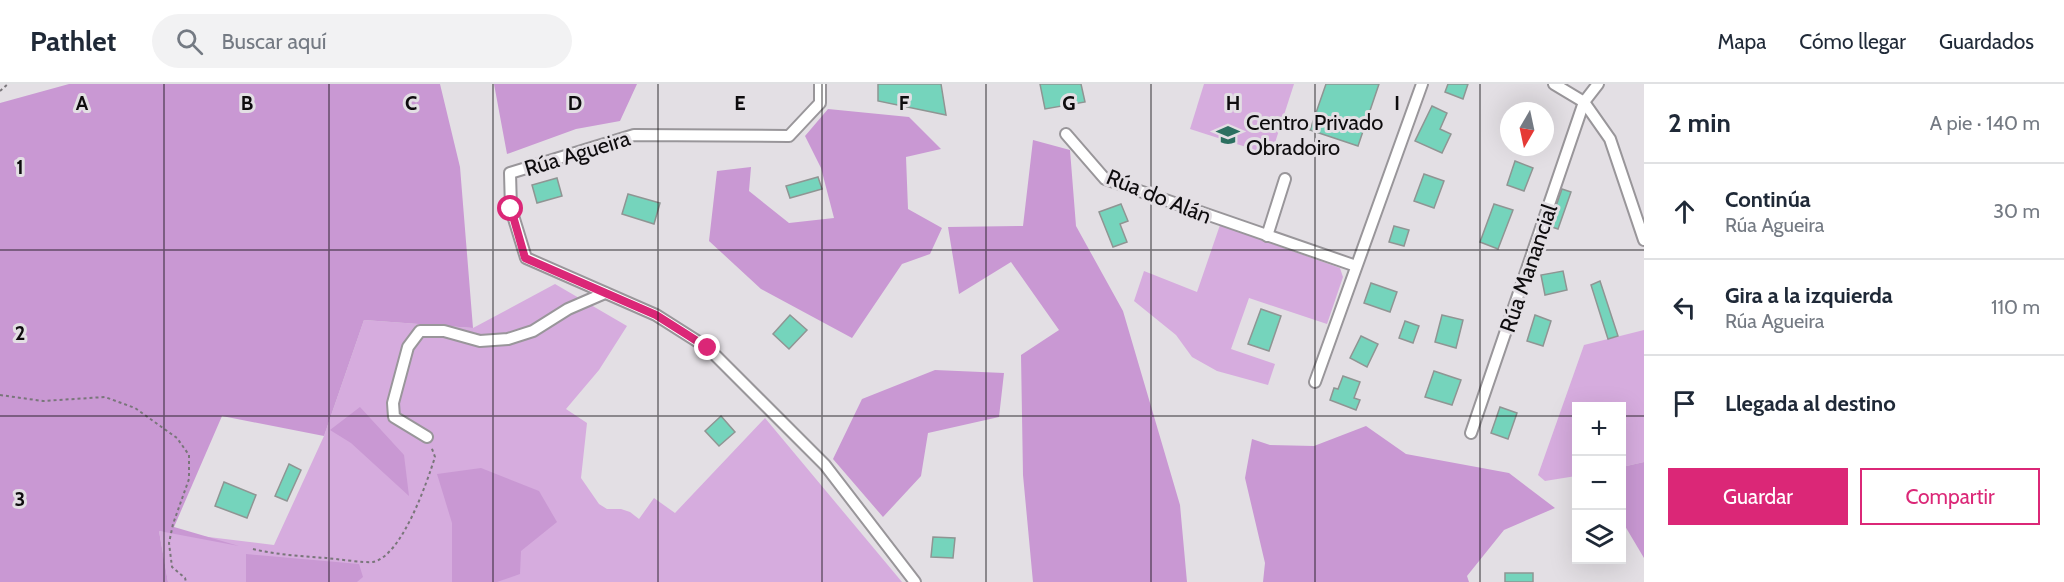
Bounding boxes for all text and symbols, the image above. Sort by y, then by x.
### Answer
search box [152,14,572,68]
text: Pathlet [30,24,116,58]
icon: search [173,25,206,58]
text: Buscar aquí [221,28,327,55]
text: Mapa [1718,29,1766,54]
text: Cómo llegar [1799,29,1906,54]
text: Guardados [1939,29,2034,54]
text: A [76,91,89,115]
text: B [241,91,253,115]
text: C [405,91,417,115]
text: D [568,91,582,115]
text: E [734,91,746,115]
text: F [899,91,910,115]
text: G [1062,91,1076,115]
text: H [1226,91,1240,115]
text: I [1394,91,1400,115]
north arrow [1500,102,1554,156]
text: 2 min [1668,107,1731,139]
place label: Centro Privado Obradoiro [1246,109,1383,161]
text: A pie · 140 m [1930,111,2040,135]
school or university icon: Centro Privado Obradoiro [1215,122,1241,148]
street label: Rúa Agueira [521,124,634,182]
text: 1 [16,155,24,179]
street label: Rúa do Alán [1102,163,1215,230]
text: Continúa [1725,186,1811,213]
route start [497,195,523,221]
icon: ahead [1668,195,1701,228]
text: 30 m [1993,199,2040,223]
street label: Rúa Manancial [1494,200,1563,336]
text: Rúa Agueira [1725,213,1824,237]
text: Gira a la izquierda [1725,282,1893,309]
icon: left [1668,291,1701,324]
text: 110 m [1991,295,2040,319]
text: Rúa Agueira [1725,309,1824,333]
text: 2 [15,321,25,345]
route end [694,334,720,360]
icon: arrive [1668,387,1701,420]
text: Llegada al destino [1725,390,1896,417]
map controls [1572,402,1626,564]
button: + [1572,402,1626,456]
button: − [1572,456,1626,510]
button: Guardar [1668,468,1848,525]
button: Compartir [1860,468,2040,525]
text: 3 [15,487,25,511]
button: layers [1572,510,1626,564]

